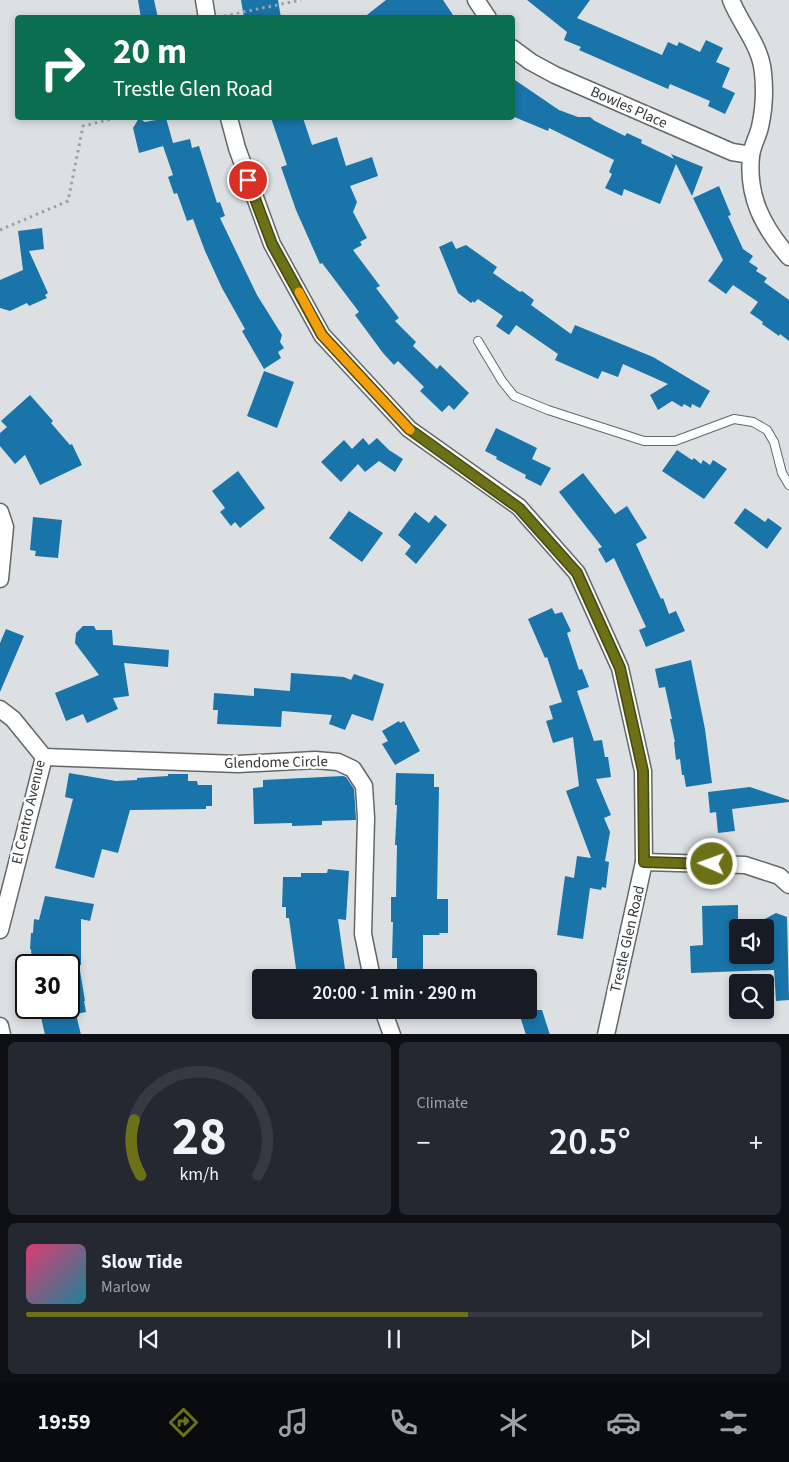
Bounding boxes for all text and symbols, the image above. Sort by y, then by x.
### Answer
text: 20 m [113,27,187,77]
icon: right [30,35,95,100]
text: Trestle Glen Road [113,73,273,105]
street label: Bowles Place [587,81,671,134]
pin [227,159,269,201]
icon: arrive [234,166,262,194]
street label: Glendome Circle [224,751,328,774]
street label: El Centro Avenue [6,758,51,866]
position arrow [685,837,737,889]
street label: Trestle Glen Road [605,884,650,995]
map controls [729,919,774,1019]
button: sound [729,919,774,964]
speed limit sign: 30 [15,954,80,1019]
button: search [729,974,774,1019]
text: 20:00 · 1 min · 290 m [312,980,477,1007]
text: Climate [417,1092,468,1114]
text: 28 [172,1101,227,1175]
text: 20.5° [549,1115,631,1169]
text: − [417,1123,430,1163]
text: + [749,1123,763,1163]
text: km/h [179,1162,219,1187]
text: Slow Tide [101,1249,182,1276]
text: Marlow [101,1276,150,1298]
icon: previous [135,1325,163,1353]
icon: pause [380,1325,408,1353]
icon: next [626,1325,654,1353]
icon: directions [166,1405,201,1440]
icon: music [276,1405,311,1440]
icon: phone [386,1405,421,1440]
icon: climate [496,1405,531,1440]
icon: car [606,1405,641,1440]
icon: filters [716,1405,751,1440]
text: 19:59 [38,1406,91,1438]

